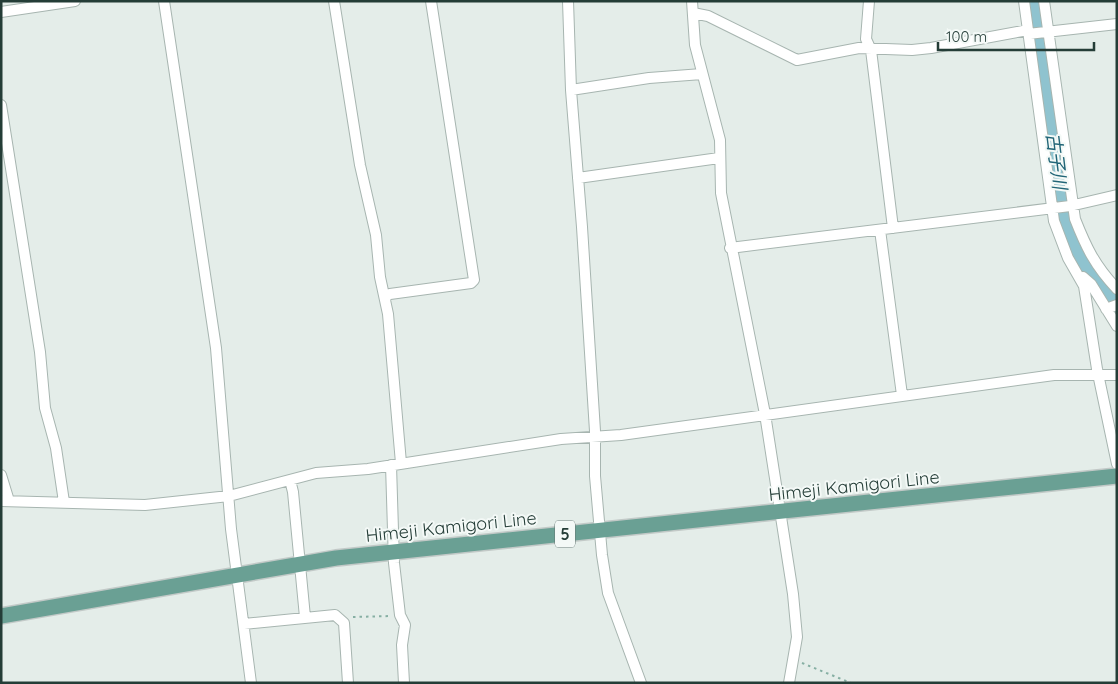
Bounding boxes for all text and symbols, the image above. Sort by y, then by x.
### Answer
scale bar [938,20,1094,52]
text: 100 m [946,27,987,46]
water label: 古子川 [1042,131,1073,193]
street label: Himeji Kamigori Line [767,465,941,506]
street label: Himeji Kamigori Line [364,506,538,547]
road number: 5 [555,520,575,548]

